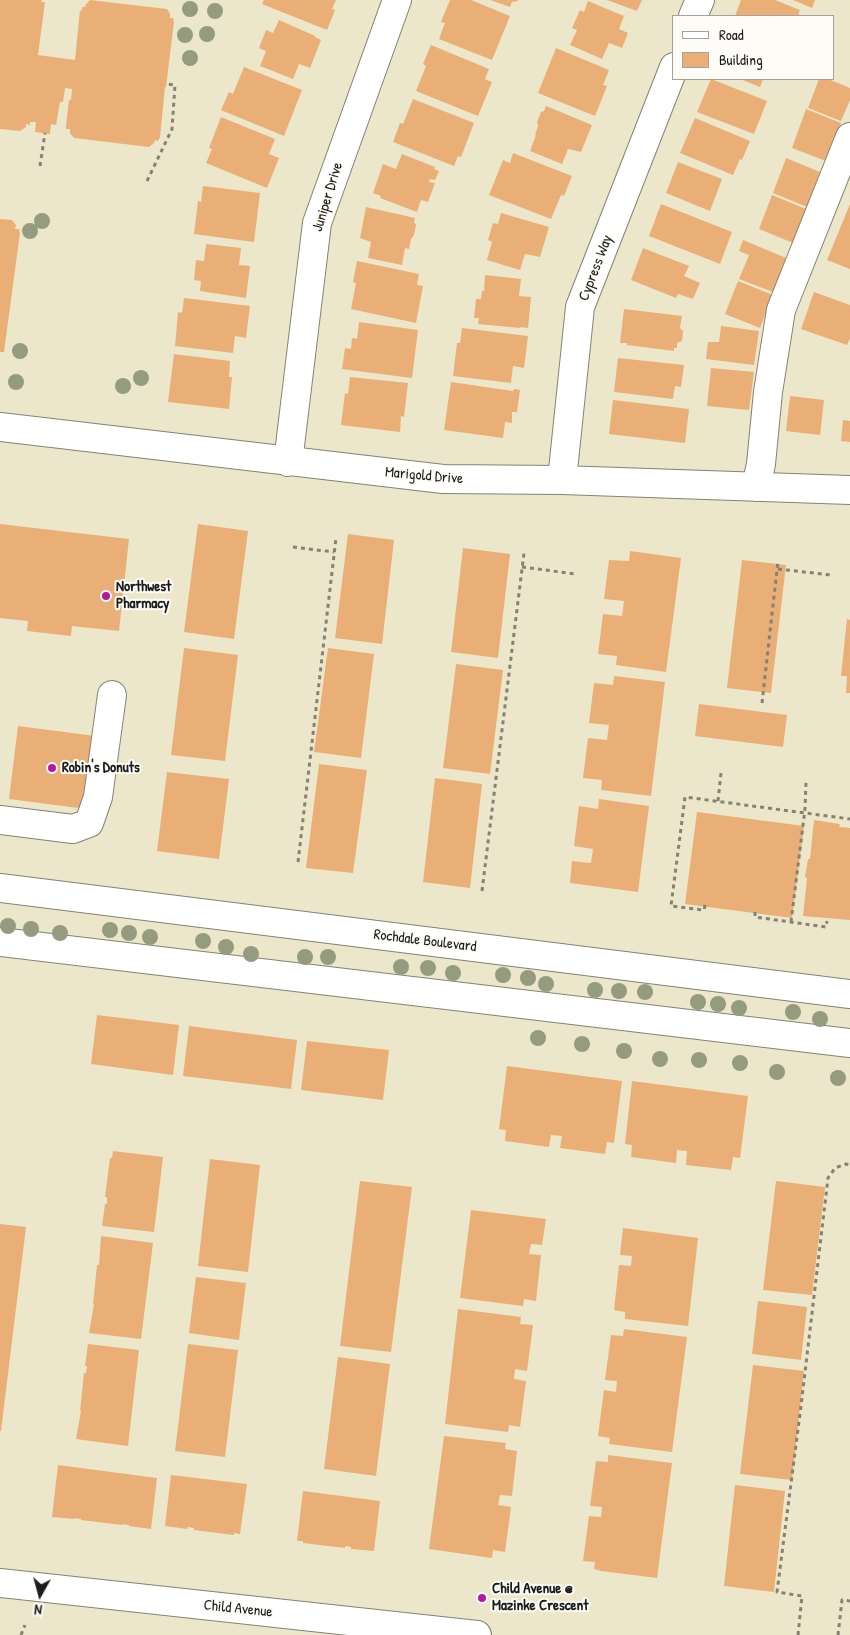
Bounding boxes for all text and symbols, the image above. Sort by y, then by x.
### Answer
legend [672,15,835,80]
text: Road [719,24,744,45]
text: Building [719,49,763,70]
street label: Juniper Drive [309,160,347,234]
street label: Cypress Way [575,232,617,304]
street label: Marigold Drive [384,464,464,488]
place label: Northwest Pharmacy [116,578,171,613]
marker: Northwest Pharmacy [100,590,112,602]
place label: Robin's Donuts [62,759,140,777]
marker: Robin's Donuts [46,762,58,774]
street label: Rochdale Boulevard [373,926,477,956]
north arrow [15,1570,65,1620]
place label: Child Avenue @ Mazinke Crescent [492,1580,588,1615]
marker: Child Avenue @ Mazinke Crescent [476,1592,488,1604]
street label: Child Avenue [203,1596,273,1622]
text: N [33,1601,43,1620]

